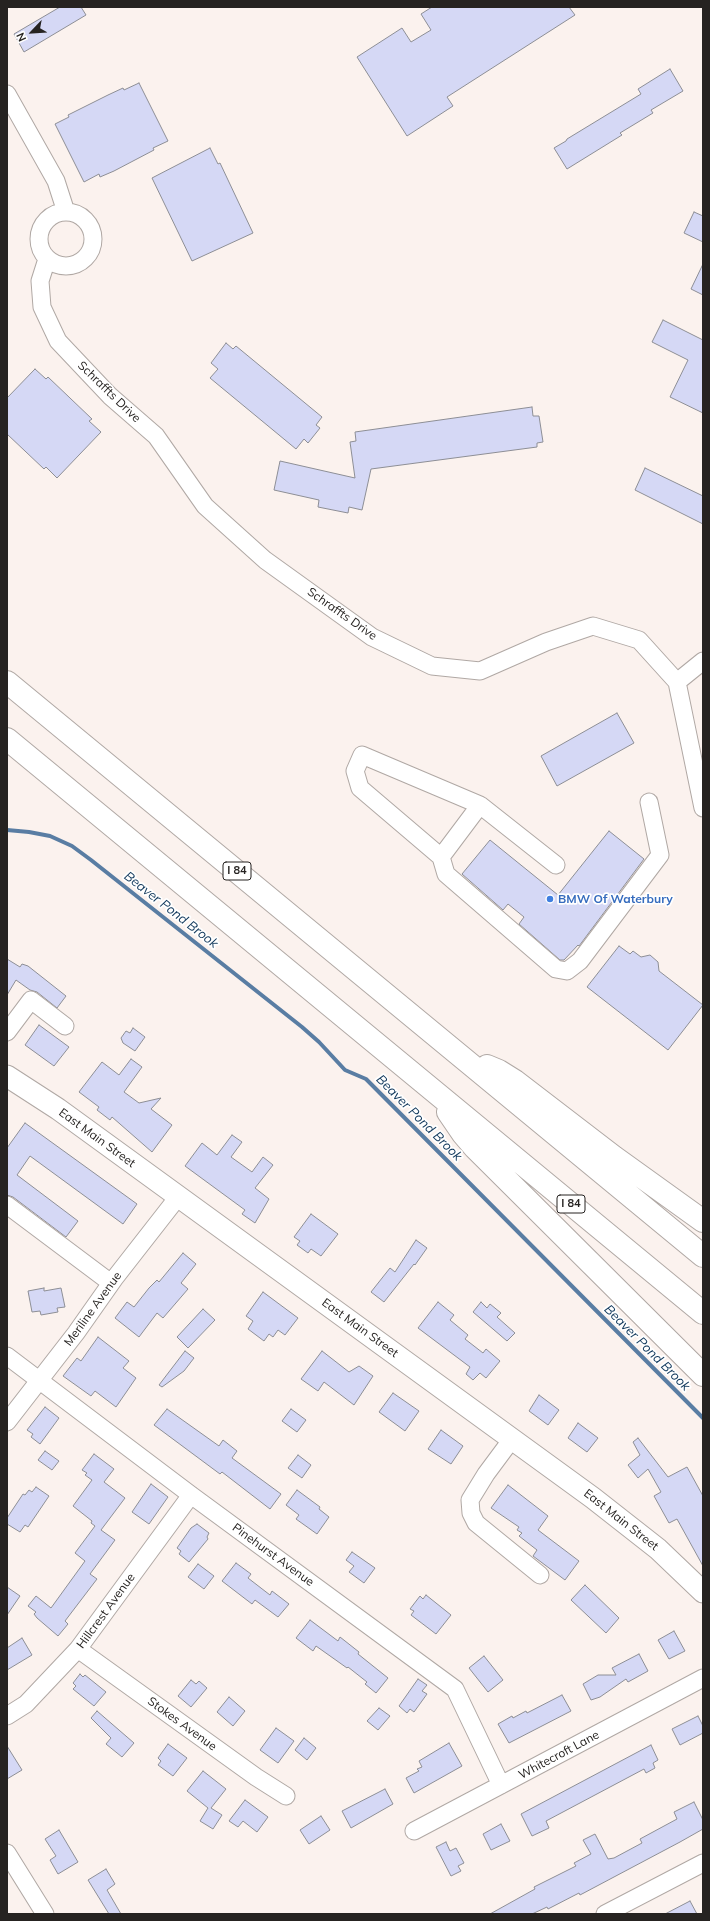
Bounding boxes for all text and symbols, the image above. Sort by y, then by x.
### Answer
north arrow [12,12,52,52]
text: N [13,30,29,44]
street label: Schraffts Drive [75,358,143,426]
street label: Schraffts Drive [304,585,380,643]
road number: I 84 [223,862,251,880]
water label: Beaver Pond Brook [121,868,221,952]
place label: BMW Of Waterbury [558,892,673,906]
marker: BMW Of Waterbury [545,894,555,904]
water label: Beaver Pond Brook [373,1072,465,1164]
street label: East Main Street [56,1105,138,1171]
road number: I 84 [557,1195,585,1213]
street label: Meriline Avenue [61,1269,125,1349]
street label: East Main Street [319,1295,401,1361]
water label: Beaver Pond Brook [601,1302,693,1394]
street label: East Main Street [581,1486,661,1554]
street label: Pinehurst Avenue [229,1521,317,1589]
street label: Hillcrest Avenue [74,1571,138,1651]
street label: Stokes Avenue [145,1694,219,1754]
street label: Whitecroft Lane [516,1728,602,1782]

